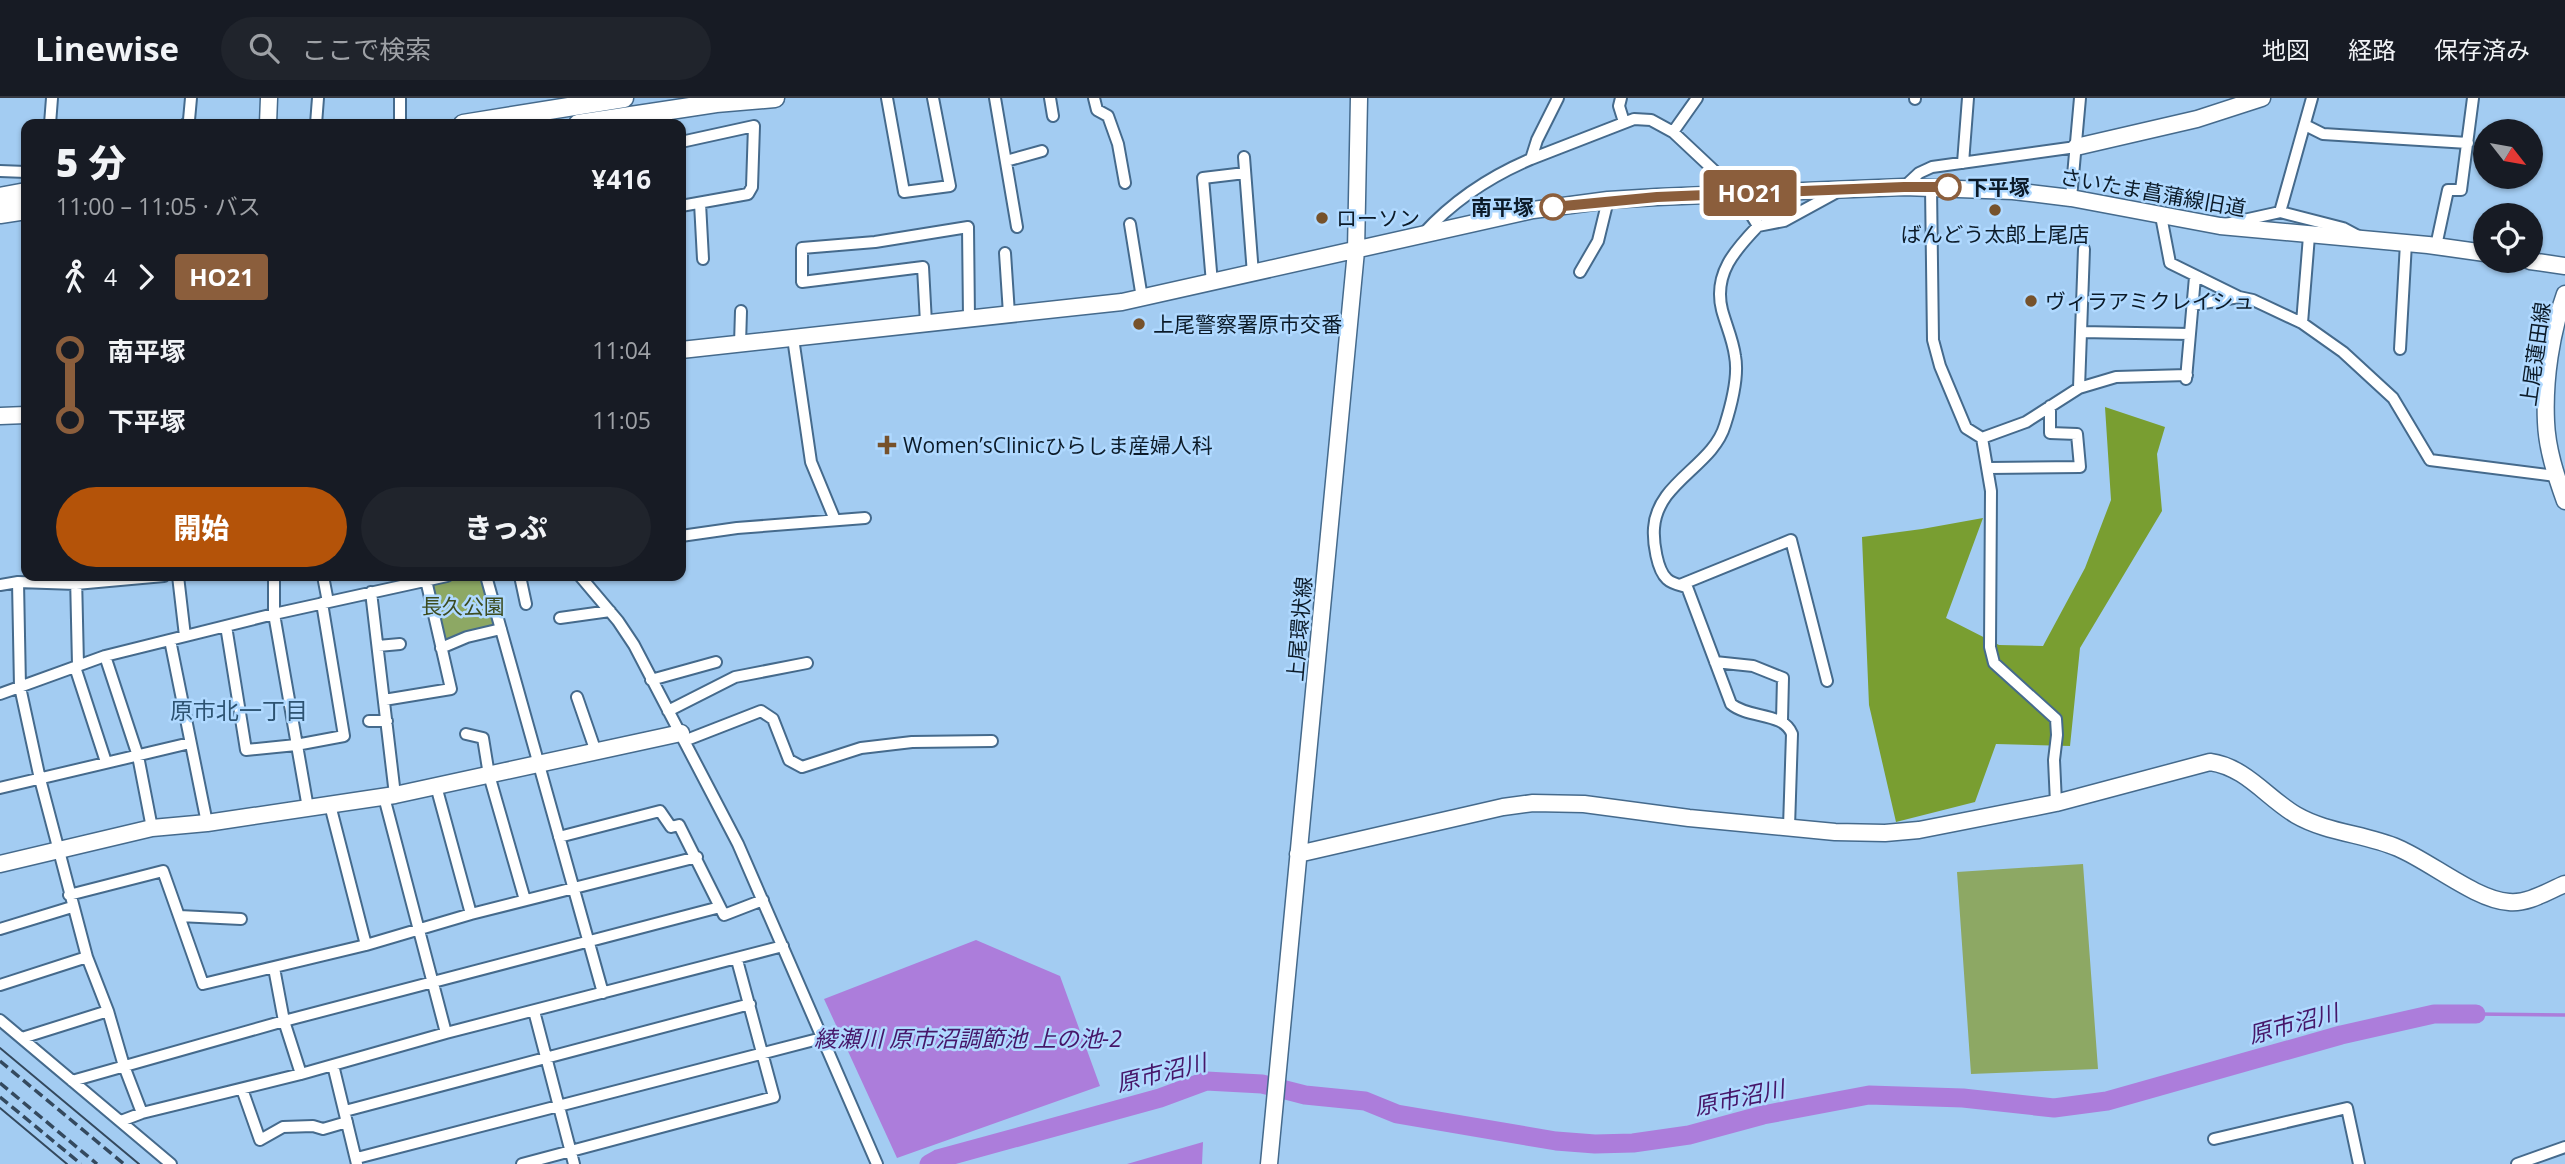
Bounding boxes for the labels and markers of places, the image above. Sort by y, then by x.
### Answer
place label: 下平塚 [1967,173,2030,201]
marker: 下平塚 [1935,174,1961,200]
place label: 南平塚 [1471,193,1534,221]
marker: 南平塚 [1540,194,1566,220]
marker: ばんどう太郎上尾店 [1987,202,2003,218]
place label: ローソン [1336,204,1420,232]
marker: ローソン [1314,210,1330,226]
place label: ばんどう太郎上尾店 [1901,220,2089,248]
place label: ヴィラアミクレイシュ [2045,287,2255,315]
marker: ヴィラアミクレイシュ [2023,293,2039,309]
place label: 上尾警察署原市交番 [1153,310,1342,338]
marker: 上尾警察署原市交番 [1131,316,1147,332]
place label: Women’sClinicひらしま産婦人科 [903,431,1213,459]
marker: Women’sClinicひらしま産婦人科 [877,435,897,455]

